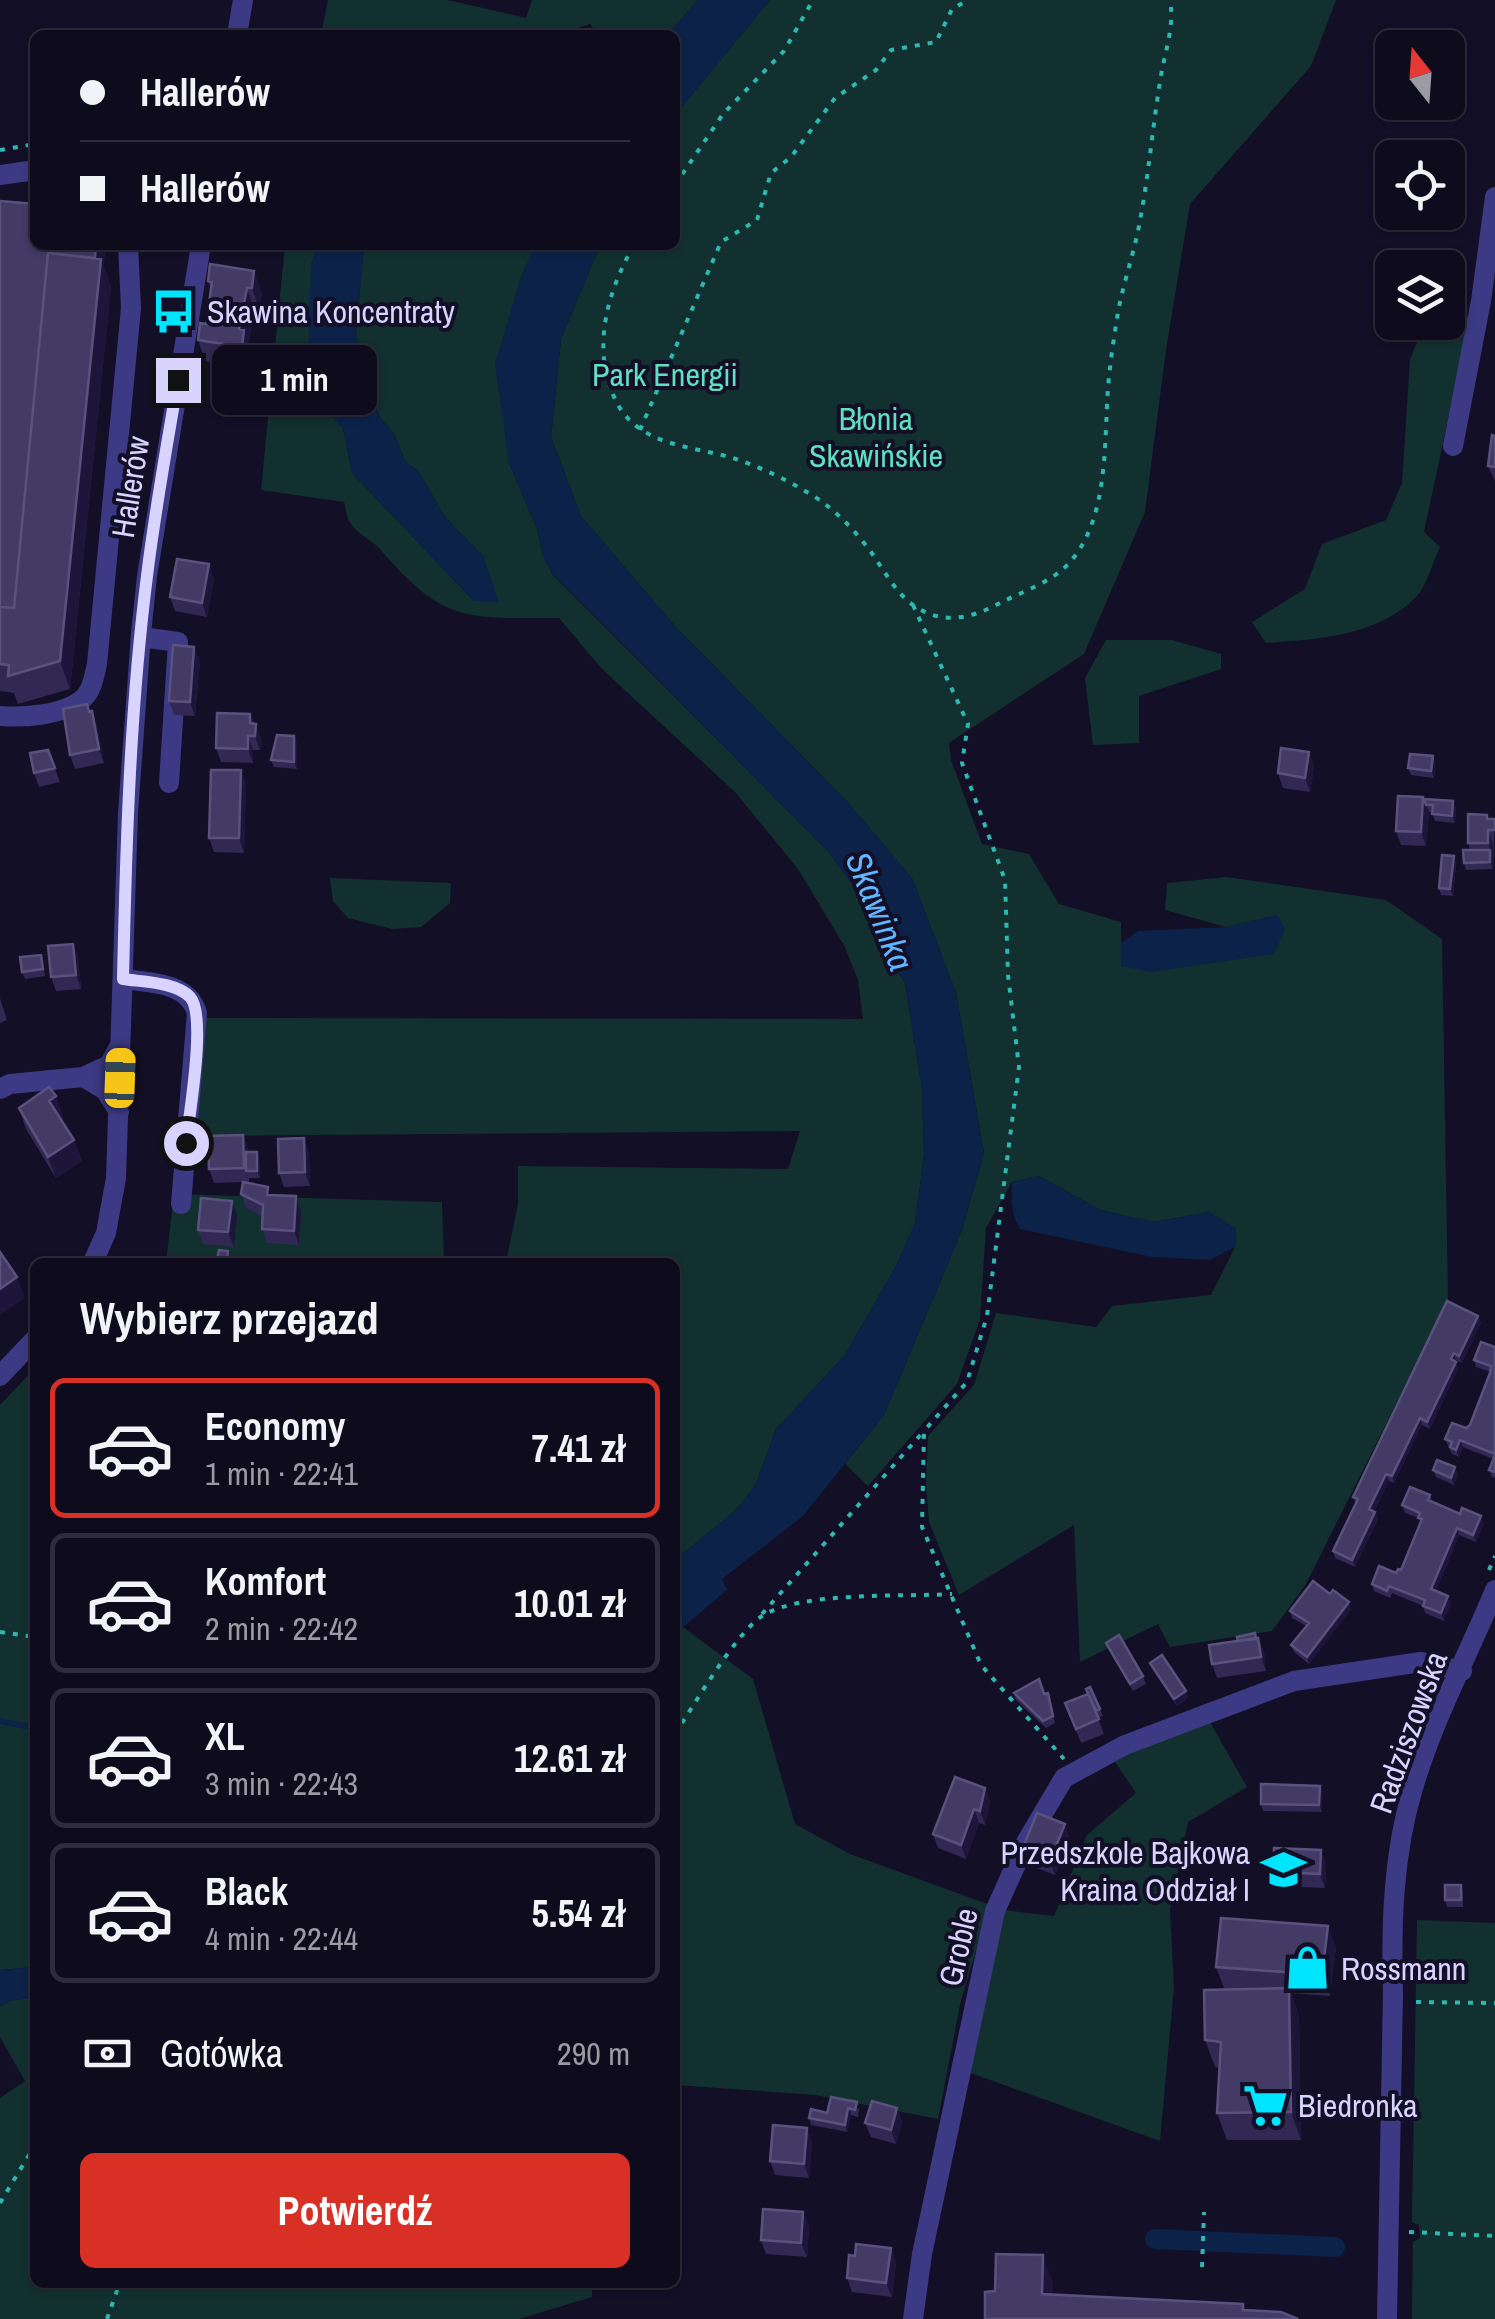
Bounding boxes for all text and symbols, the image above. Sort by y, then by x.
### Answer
north arrow [1375,30,1465,120]
map controls [1375,30,1465,340]
text: Hallerów [140,67,270,118]
button: locate [1375,140,1465,230]
text: Hallerów [140,163,270,214]
button: layers [1375,250,1465,340]
bus stop icon: Skawina Koncentraty [150,287,198,335]
place label: Skawina Koncentraty [207,290,455,333]
callout: 1 min [213,345,378,415]
park label: Park Energii [592,353,738,396]
route end [156,358,201,403]
text: 1 min [260,358,329,401]
park label: Błonia Skawińskie [809,397,943,477]
street label: Hallerów [101,433,159,541]
water label: Skawinka [835,845,925,977]
car [104,1047,136,1109]
route start [164,1121,209,1166]
text: Wybierz przejazd [80,1287,379,1348]
text: Economy [205,1401,345,1452]
icon: car [85,1403,175,1493]
text: 7.41 zł [531,1423,625,1474]
text: 1 min · 22:41 [205,1452,358,1495]
text: Komfort [205,1556,326,1607]
icon: car [85,1558,175,1648]
text: 10.01 zł [514,1578,625,1629]
text: 2 min · 22:42 [205,1607,358,1650]
street label: Radziszowska [1359,1645,1457,1819]
text: XL [205,1711,245,1762]
icon: car [85,1713,175,1803]
text: 12.61 zł [514,1733,625,1784]
text: 3 min · 22:43 [205,1762,358,1805]
place label: Przedszkole Bajkowa Kraina Oddział I [1001,1831,1250,1911]
school or university icon: Przedszkole Bajkowa Kraina Oddział I [1259,1846,1307,1894]
text: Black [205,1866,288,1917]
icon: car [85,1868,175,1958]
text: 5.54 zł [531,1888,625,1939]
street label: Groble [928,1904,988,1990]
text: 4 min · 22:44 [205,1917,358,1960]
shop icon: Rossmann [1284,1944,1332,1992]
place label: Rossmann [1341,1947,1466,1990]
icon: cash [80,2026,135,2081]
text: Gotówka [160,2028,283,2079]
text: 290 m [557,2032,630,2075]
supermarket icon: Biedronka [1241,2081,1289,2129]
place label: Biedronka [1298,2084,1418,2127]
button: Potwierdź [80,2153,630,2268]

